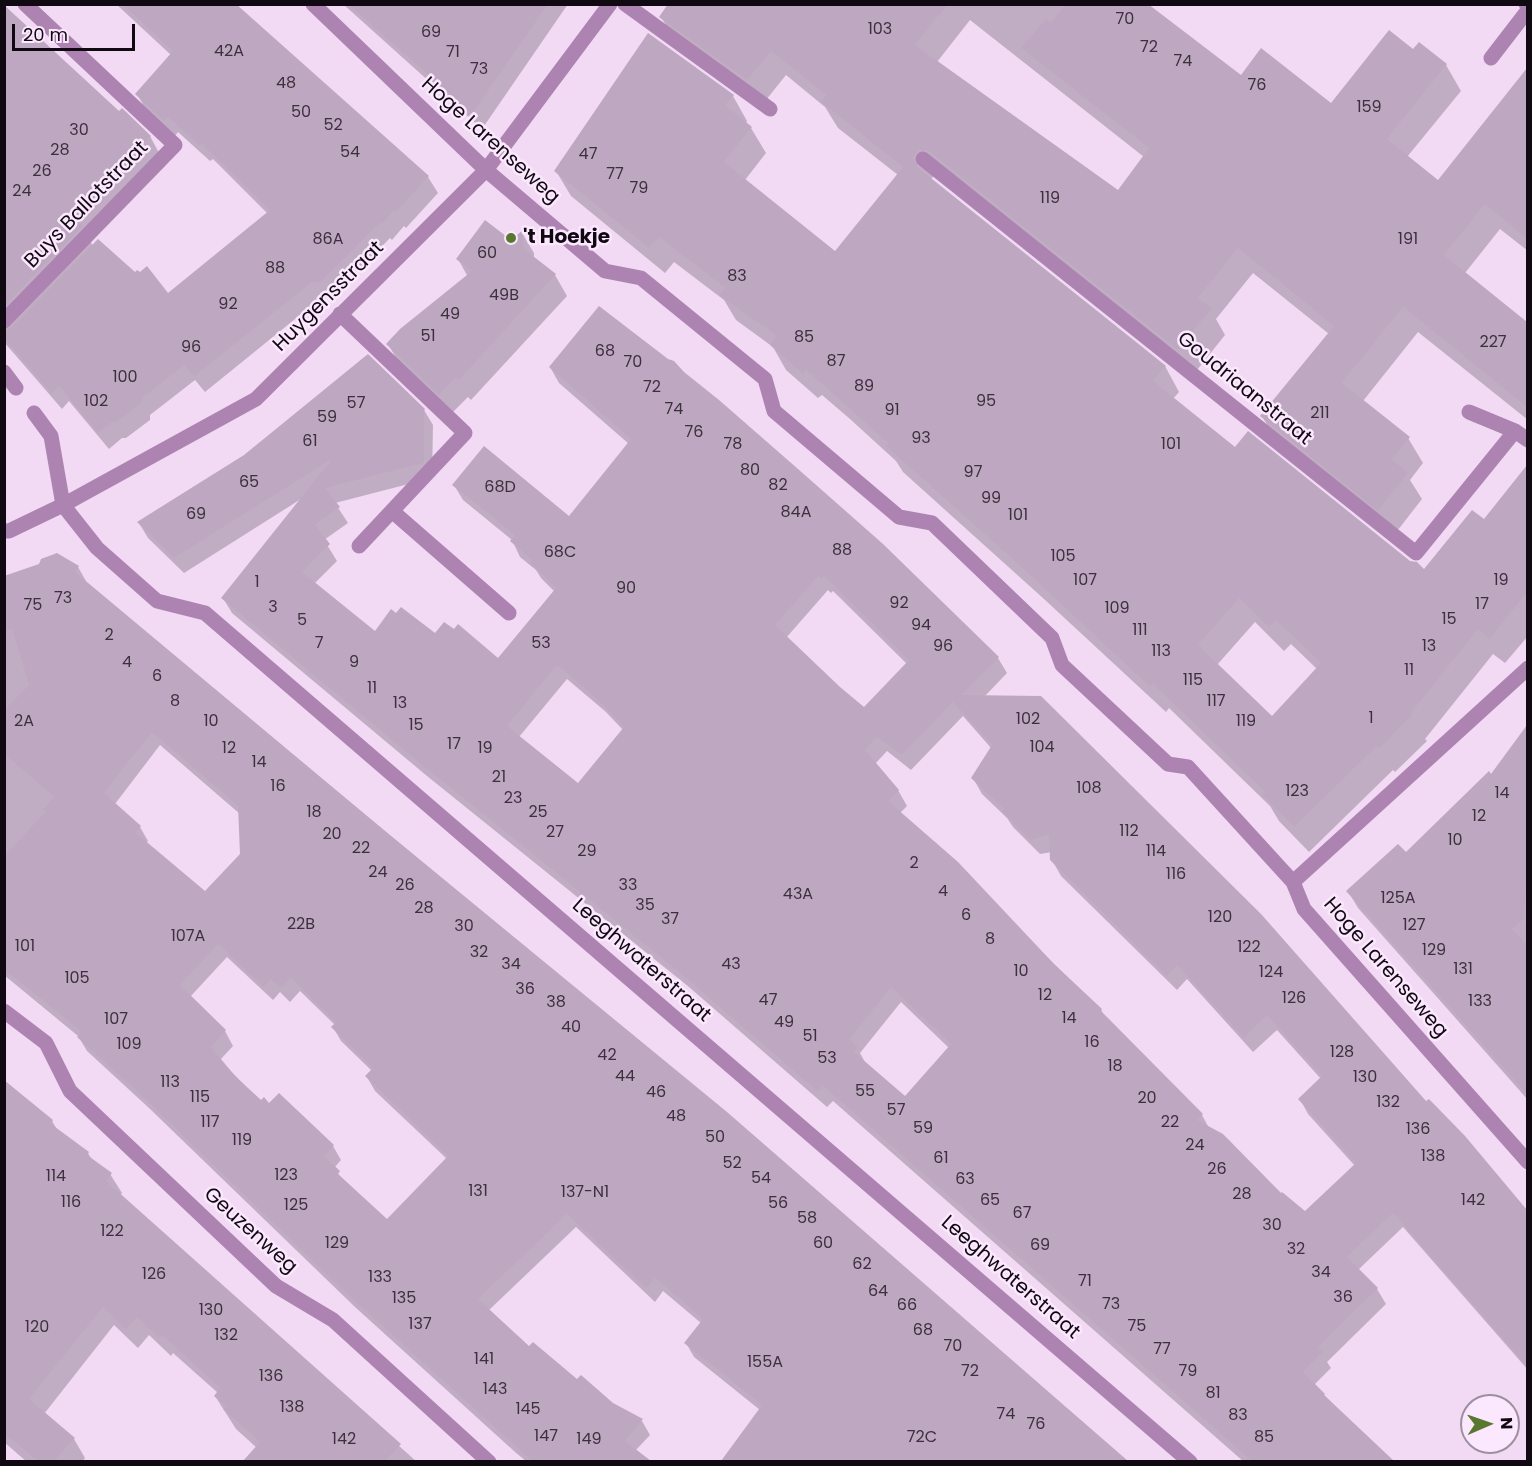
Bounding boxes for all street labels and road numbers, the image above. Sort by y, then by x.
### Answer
street label: Hoge Larenseweg [416,73,564,209]
street label: Buys Ballotstraat [20,136,154,274]
street label: Huygensstraat [269,237,389,357]
street label: Goudriaanstraat [1172,327,1316,451]
street label: Hoge Larenseweg [1318,893,1452,1043]
street label: Leeghwaterstraat [567,894,715,1028]
street label: Geuzenweg [198,1183,302,1279]
street label: Leeghwaterstraat [936,1211,1084,1345]

